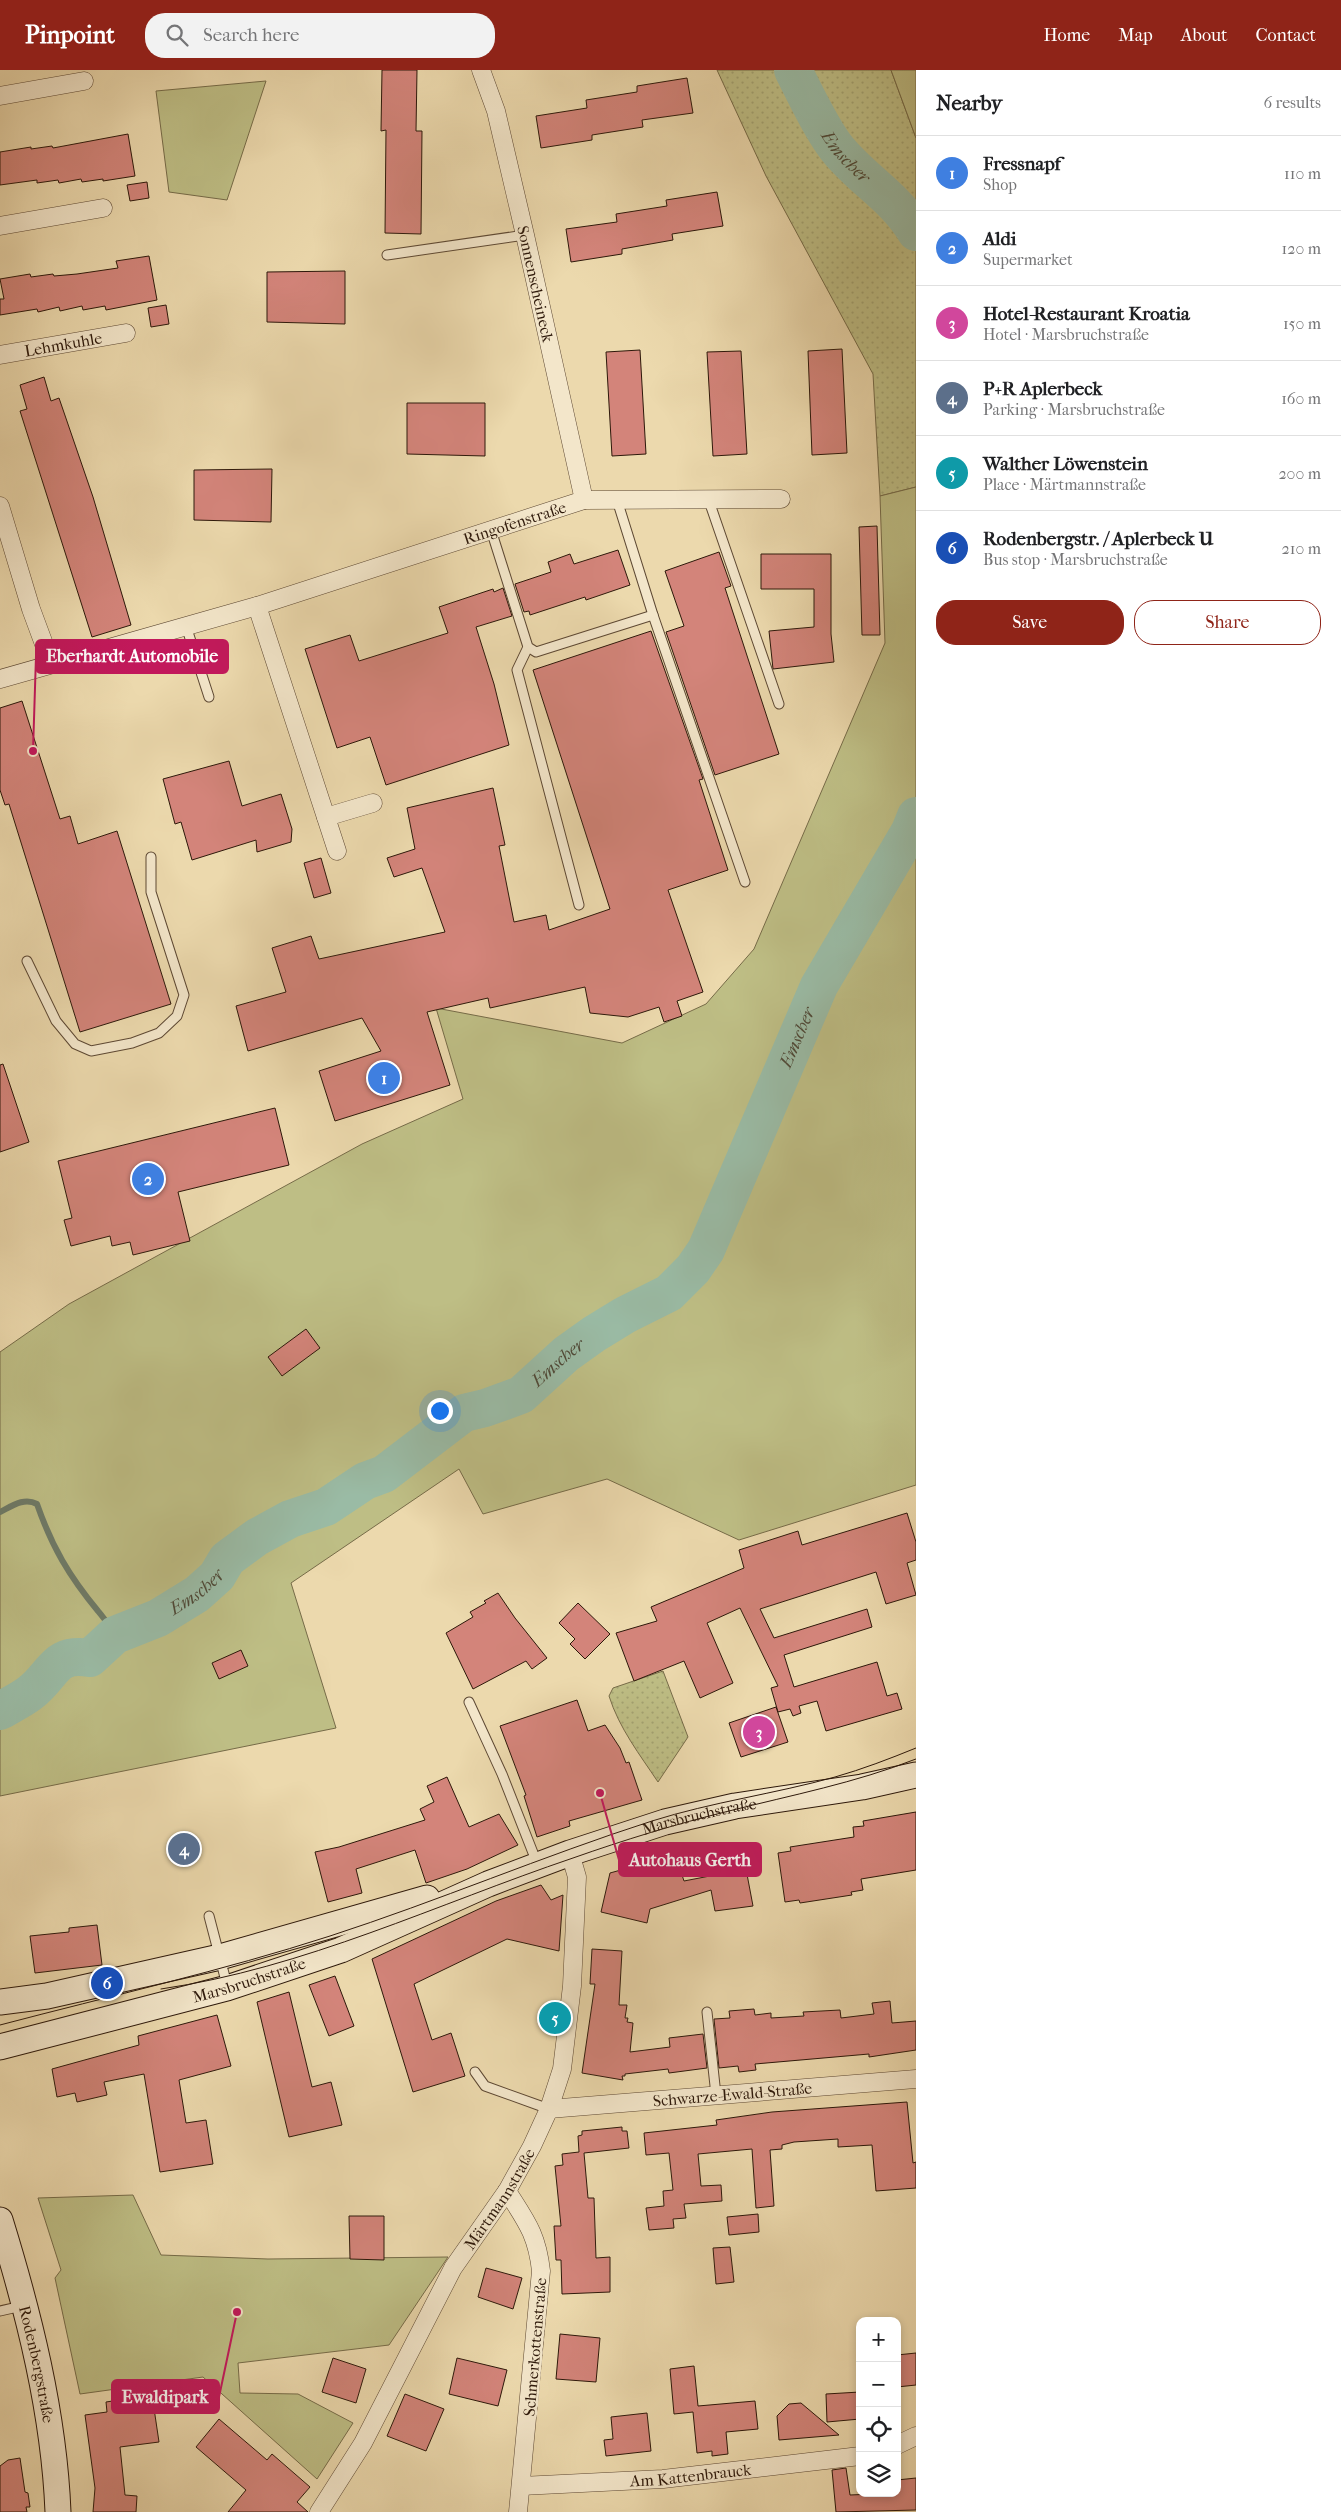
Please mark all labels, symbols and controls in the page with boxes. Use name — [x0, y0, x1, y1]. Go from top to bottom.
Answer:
search box — [145, 13, 495, 58]
text: Pinpoint — [25, 21, 115, 49]
icon: search — [163, 21, 191, 49]
text: Search here — [203, 24, 299, 46]
text: Home — [1043, 25, 1090, 46]
text: Map — [1118, 25, 1153, 46]
text: About — [1181, 25, 1227, 46]
text: Contact — [1255, 25, 1316, 46]
text: Nearby — [936, 91, 1002, 115]
text: 6 results — [1263, 93, 1321, 112]
water label: Emscher — [816, 126, 876, 189]
text: Fressnapf — [983, 153, 1061, 175]
text: 1 — [949, 164, 955, 183]
text: 110 m — [1284, 164, 1321, 183]
text: Shop — [983, 175, 1017, 194]
street label: Sonnenscheineck — [514, 224, 558, 345]
text: Aldi — [983, 228, 1016, 250]
text: 2 — [948, 239, 956, 258]
text: 120 m — [1282, 239, 1321, 258]
text: Supermarket — [983, 250, 1073, 269]
text: Hotel-Restaurant Kroatia — [983, 303, 1190, 325]
text: 3 — [949, 314, 955, 333]
text: 150 m — [1283, 314, 1321, 333]
text: Hotel · Marsbruchstraße — [983, 325, 1149, 344]
street label: Lehmkuhle — [23, 328, 103, 360]
text: P+R Aplerbeck — [983, 378, 1102, 400]
text: 4 — [947, 389, 957, 408]
text: 160 m — [1281, 389, 1321, 408]
text: Parking · Marsbruchstraße — [983, 400, 1165, 419]
text: Walther Löwenstein — [983, 453, 1148, 475]
text: 5 — [949, 464, 955, 483]
text: 200 m — [1278, 464, 1321, 483]
text: Place · Märtmannstraße — [983, 475, 1146, 494]
street label: Ringofenstraße — [461, 497, 569, 548]
text: Rodenbergstr. / Aplerbeck U — [983, 528, 1213, 550]
text: 6 — [948, 539, 956, 558]
text: 210 m — [1282, 539, 1321, 558]
text: Bus stop · Marsbruchstraße — [983, 550, 1168, 569]
button: Save — [936, 600, 1124, 645]
button: Share — [1134, 600, 1321, 645]
callout: Eberhardt Automobile — [36, 640, 228, 673]
text: Eberhardt Automobile — [46, 646, 218, 667]
water label: Emscher — [774, 1002, 820, 1072]
pin: 1 — [368, 1059, 400, 1097]
pin: 2 — [132, 1160, 164, 1198]
water label: Emscher — [526, 1333, 590, 1392]
your location — [427, 1398, 453, 1424]
water label: Emscher — [164, 1564, 230, 1620]
pin: 3 — [743, 1713, 775, 1751]
street label: Marsbruchstraße — [639, 1793, 758, 1839]
pin: 4 — [168, 1830, 200, 1868]
callout: Autohaus Gerth — [619, 1843, 761, 1876]
text: Autohaus Gerth — [628, 1850, 752, 1871]
street label: Marsbruchstraße — [190, 1953, 308, 2006]
pin: 6 — [91, 1964, 123, 2002]
pin: 5 — [539, 1999, 571, 2037]
street label: Schwarze-Ewald-Straße — [652, 2078, 813, 2110]
street label: Märtmannstraße — [460, 2145, 538, 2253]
street label: Schmerkottenstraße — [519, 2277, 551, 2417]
street label: Rodenbergstraße — [15, 2303, 59, 2424]
map controls — [856, 2317, 901, 2497]
button: + — [856, 2317, 901, 2362]
button: − — [856, 2362, 901, 2407]
callout: Ewaldipark — [112, 2380, 219, 2413]
text: Ewaldipark — [121, 2387, 209, 2408]
button: locate — [856, 2407, 901, 2452]
button: layers — [856, 2452, 901, 2497]
street label: Am Kattenbrauck — [629, 2459, 753, 2490]

